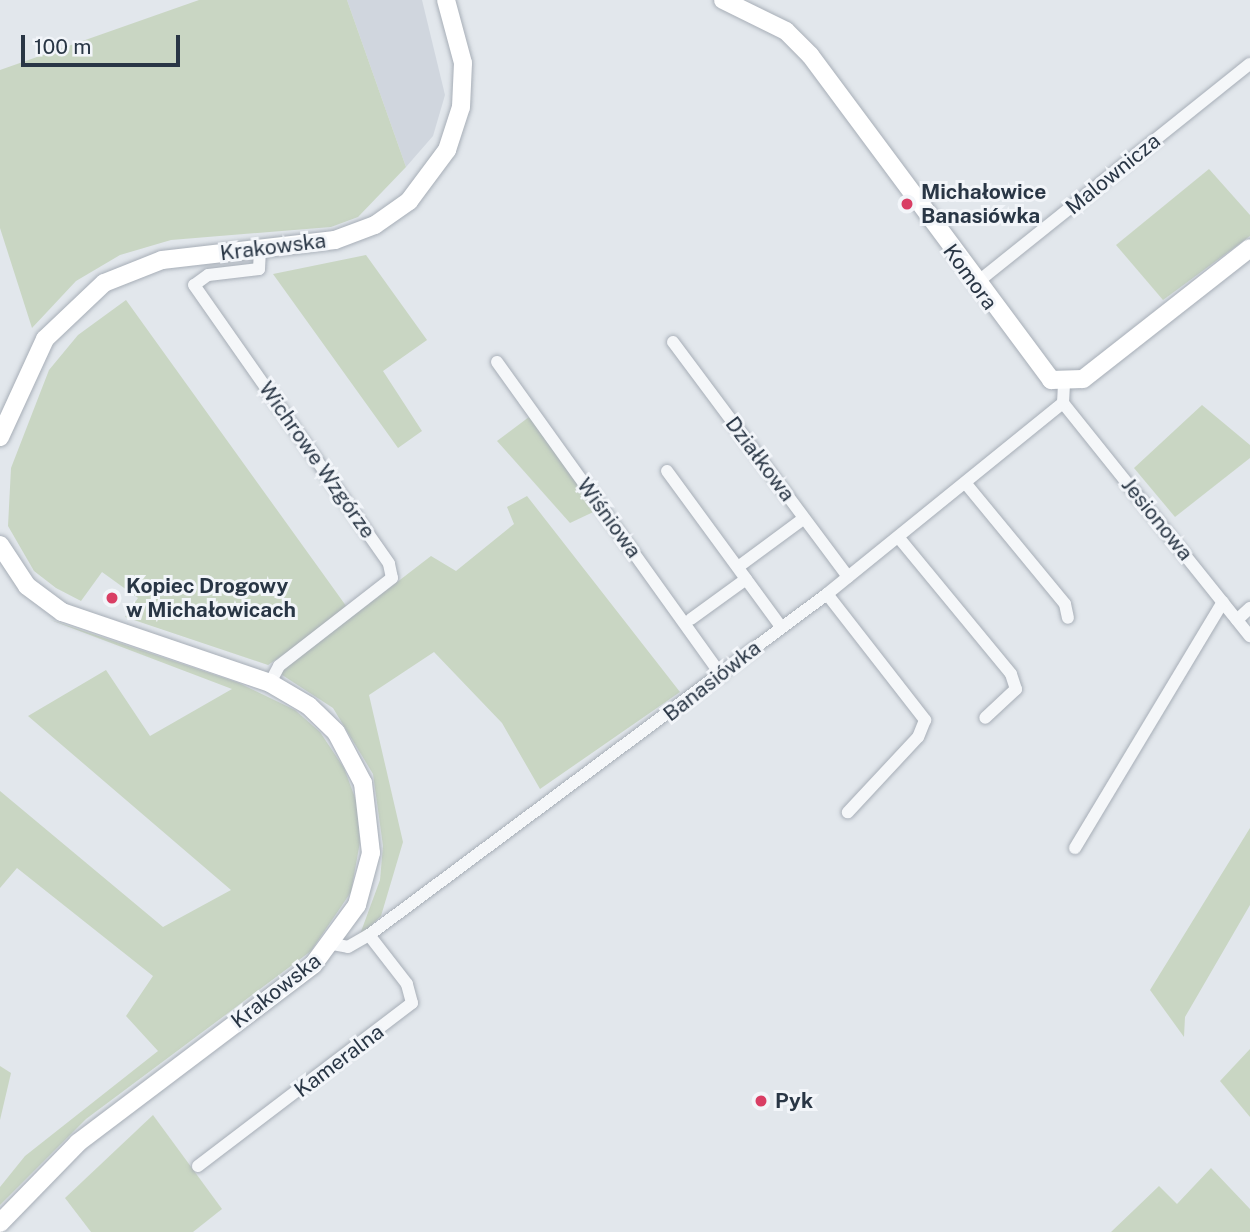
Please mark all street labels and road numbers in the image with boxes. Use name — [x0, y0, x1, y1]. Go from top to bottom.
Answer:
street label: Malownicza — [1061, 128, 1165, 220]
street label: Krakowska — [219, 228, 327, 266]
street label: Komora — [938, 239, 1002, 315]
street label: Wichrowe Wzgórze — [253, 376, 381, 544]
street label: Działkowa — [720, 412, 800, 506]
street label: Jesionowa — [1116, 472, 1198, 566]
street label: Wiśniowa — [572, 473, 646, 563]
street label: Banasiówka — [658, 635, 766, 727]
street label: Krakowska — [226, 948, 326, 1034]
street label: Kameralna — [289, 1019, 389, 1103]

